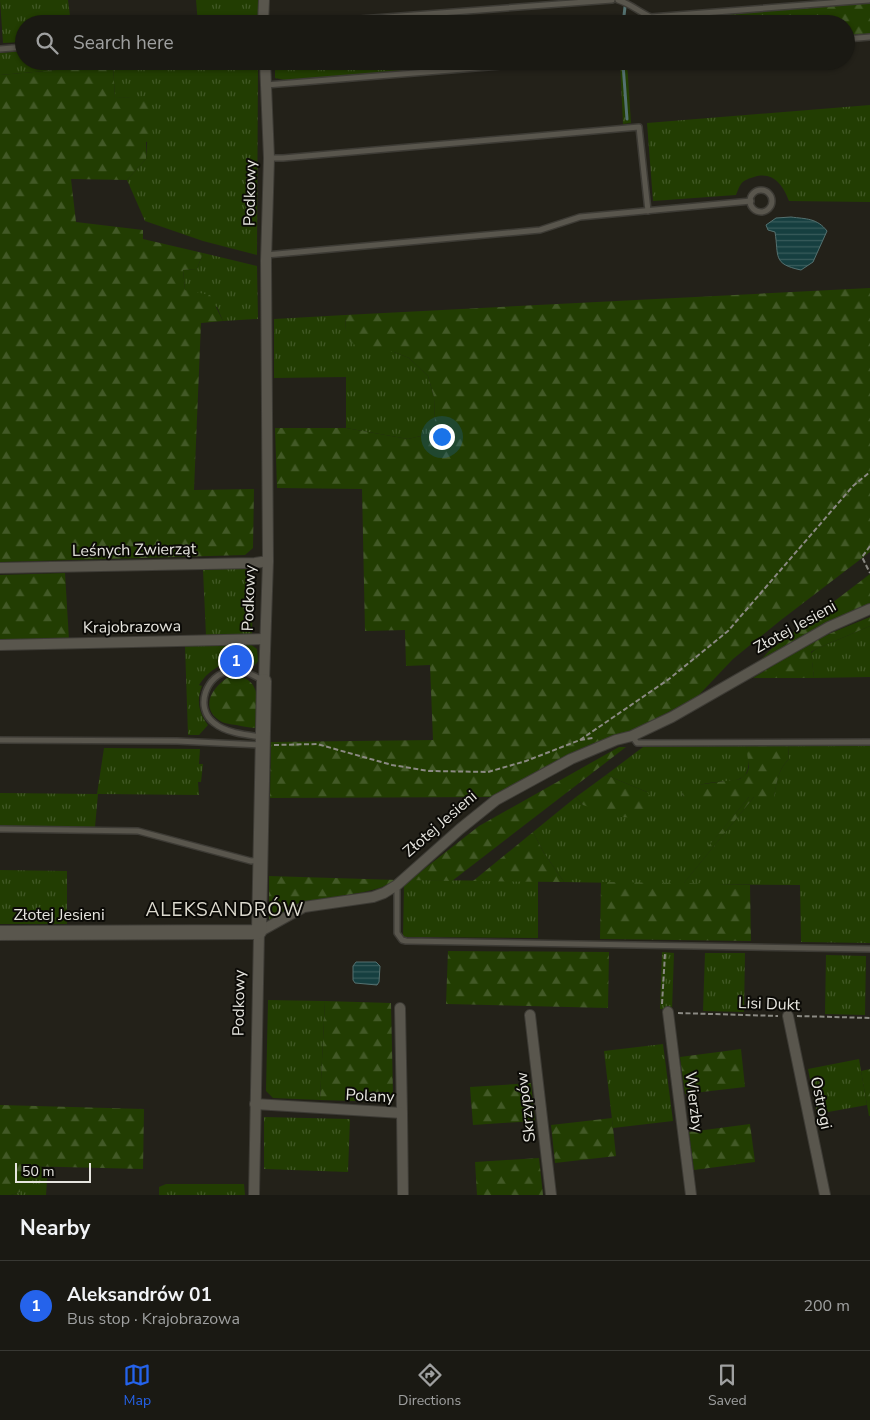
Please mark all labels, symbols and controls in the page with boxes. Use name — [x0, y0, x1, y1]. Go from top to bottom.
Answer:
search box — [15, 15, 855, 70]
icon: search — [33, 29, 61, 57]
text: Search here — [73, 30, 174, 56]
street label: Podkowy — [238, 159, 262, 226]
your location — [429, 424, 455, 450]
street label: Leśnych Zwierząt — [72, 538, 197, 562]
street label: Podkowy — [237, 564, 261, 632]
street label: Złotej Jesieni — [750, 595, 840, 659]
street label: Krajobrazowa — [83, 615, 181, 639]
pin: 1 — [220, 642, 252, 680]
street label: Złotej Jesieni — [398, 786, 482, 862]
district label: ALEKSANDRÓW — [145, 897, 305, 923]
street label: Złotej Jesieni — [13, 904, 105, 926]
street label: Podkowy — [227, 969, 251, 1036]
street label: Lisi Dukt — [738, 992, 801, 1016]
street label: Skrzypów — [511, 1070, 541, 1143]
street label: Wierzby — [679, 1071, 709, 1134]
street label: Ostrogi — [805, 1075, 837, 1131]
street label: Polany — [345, 1084, 396, 1108]
scale bar — [15, 1160, 91, 1183]
text: 50 m — [22, 1162, 54, 1181]
text: Nearby — [20, 1214, 90, 1242]
text: Aleksandrów 01 — [67, 1282, 212, 1308]
text: 1 — [31, 1295, 41, 1317]
text: 200 m — [803, 1295, 850, 1317]
text: Bus stop · Krajobrazowa — [67, 1308, 240, 1330]
tab: Map — [123, 1361, 151, 1410]
tab: Directions — [398, 1361, 461, 1410]
tab: Saved — [708, 1361, 747, 1410]

